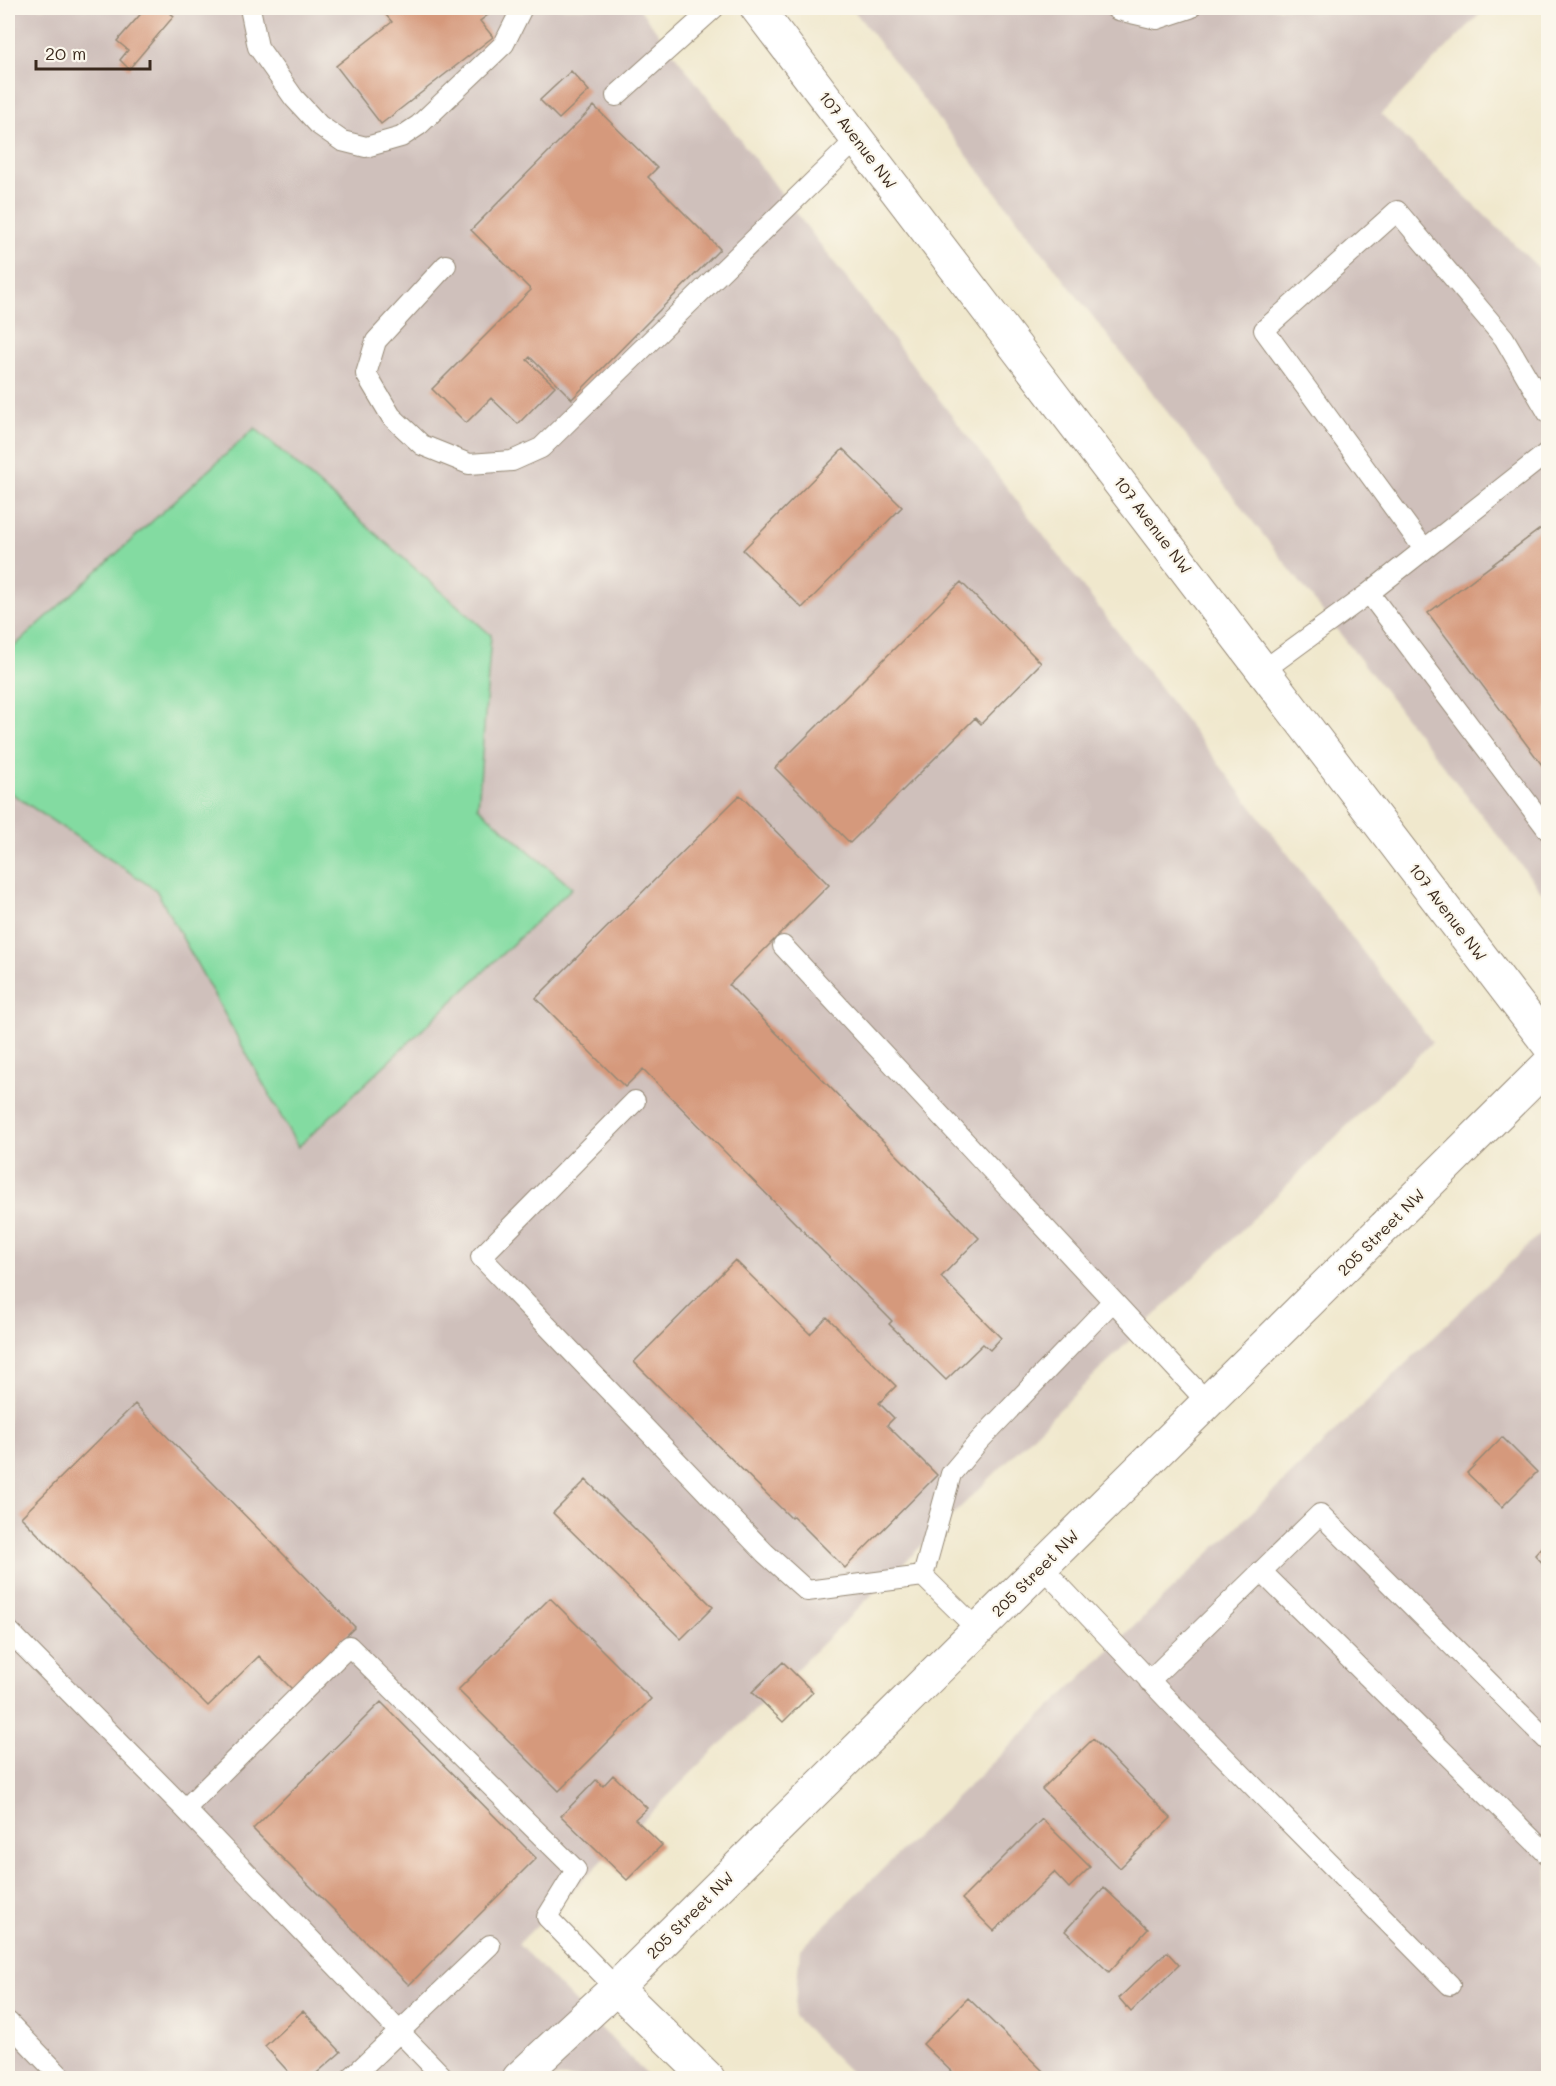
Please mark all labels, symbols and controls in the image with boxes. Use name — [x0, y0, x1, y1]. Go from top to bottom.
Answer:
scale bar — [36, 33, 150, 71]
text: 20 m — [45, 41, 86, 65]
street label: 107 Avenue NW — [815, 87, 902, 193]
street label: 107 Avenue NW — [1110, 472, 1197, 578]
street label: 107 Avenue NW — [1405, 859, 1492, 965]
street label: 205 Street NW — [1333, 1184, 1429, 1280]
street label: 205 Street NW — [987, 1525, 1083, 1621]
street label: 205 Street NW — [642, 1867, 738, 1963]

